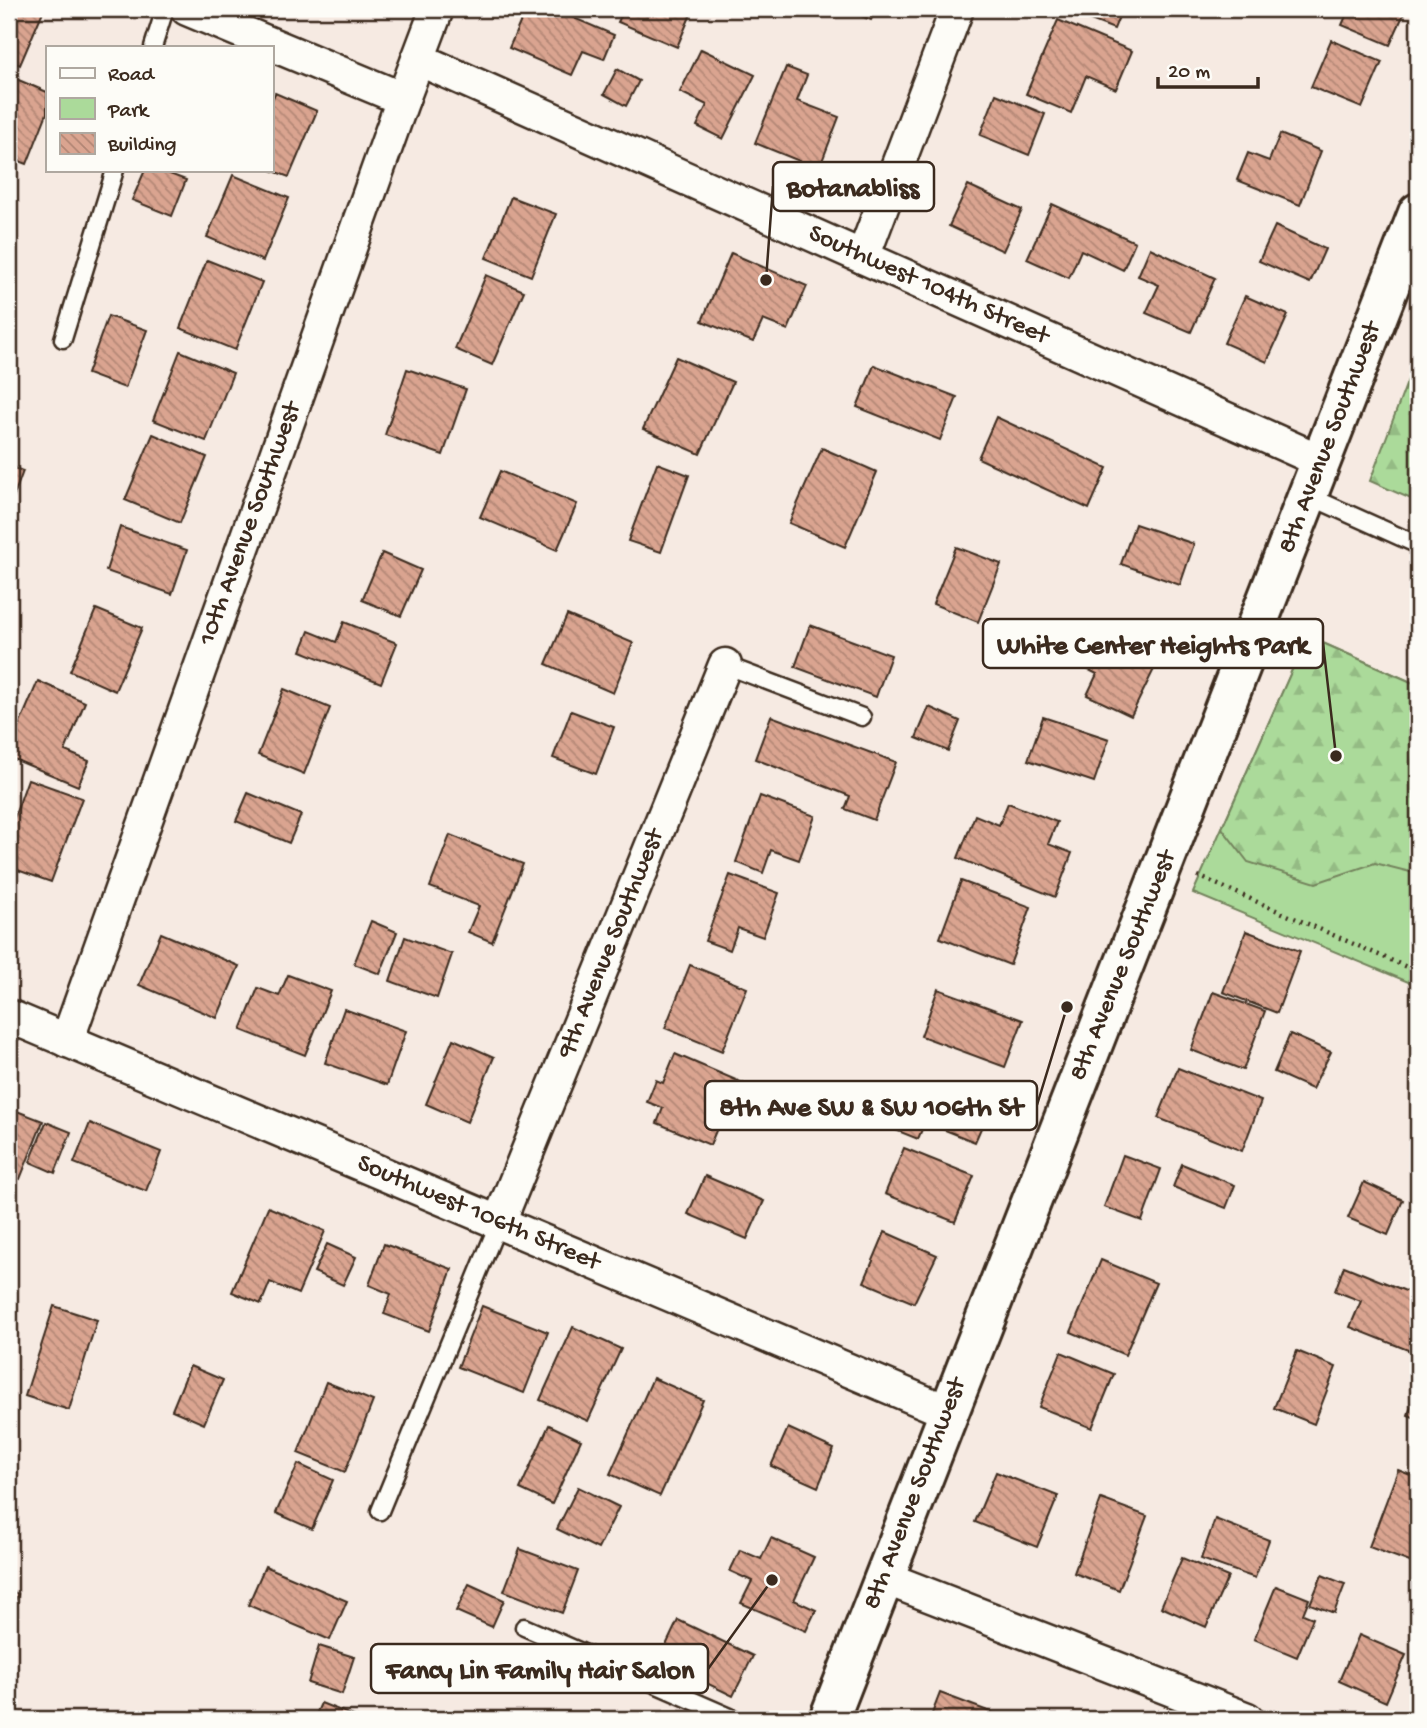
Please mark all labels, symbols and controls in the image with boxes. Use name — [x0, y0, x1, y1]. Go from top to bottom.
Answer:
legend — [46, 46, 273, 172]
scale bar — [1158, 46, 1257, 90]
text: 20 m — [1168, 61, 1210, 86]
text: Road — [108, 64, 156, 89]
text: Park — [107, 100, 151, 125]
text: Building — [107, 134, 177, 159]
callout: Botanabliss — [773, 162, 934, 211]
text: Botanabliss — [786, 174, 921, 207]
street label: Southwest 104th Street — [803, 219, 1055, 354]
street label: 8th Avenue Southwest — [1273, 316, 1390, 558]
street label: 10th Avenue Southwest — [192, 396, 310, 651]
callout: White Center Heights Park — [983, 619, 1323, 668]
text: White Center Heights Park — [996, 631, 1313, 664]
street label: 9th Avenue Southwest — [552, 823, 673, 1064]
street label: 8th Avenue Southwest — [1064, 844, 1185, 1086]
callout: 8th Ave SW & SW 106th St — [705, 1081, 1037, 1130]
text: 8th Ave SW & SW 106th St — [719, 1093, 1025, 1126]
street label: Southwest 106th Street — [352, 1149, 606, 1280]
street label: 8th Avenue Southwest — [858, 1372, 975, 1614]
callout: Fancy Lin Family Hair Salon — [371, 1644, 708, 1693]
text: Fancy Lin Family Hair Salon — [385, 1656, 695, 1689]

